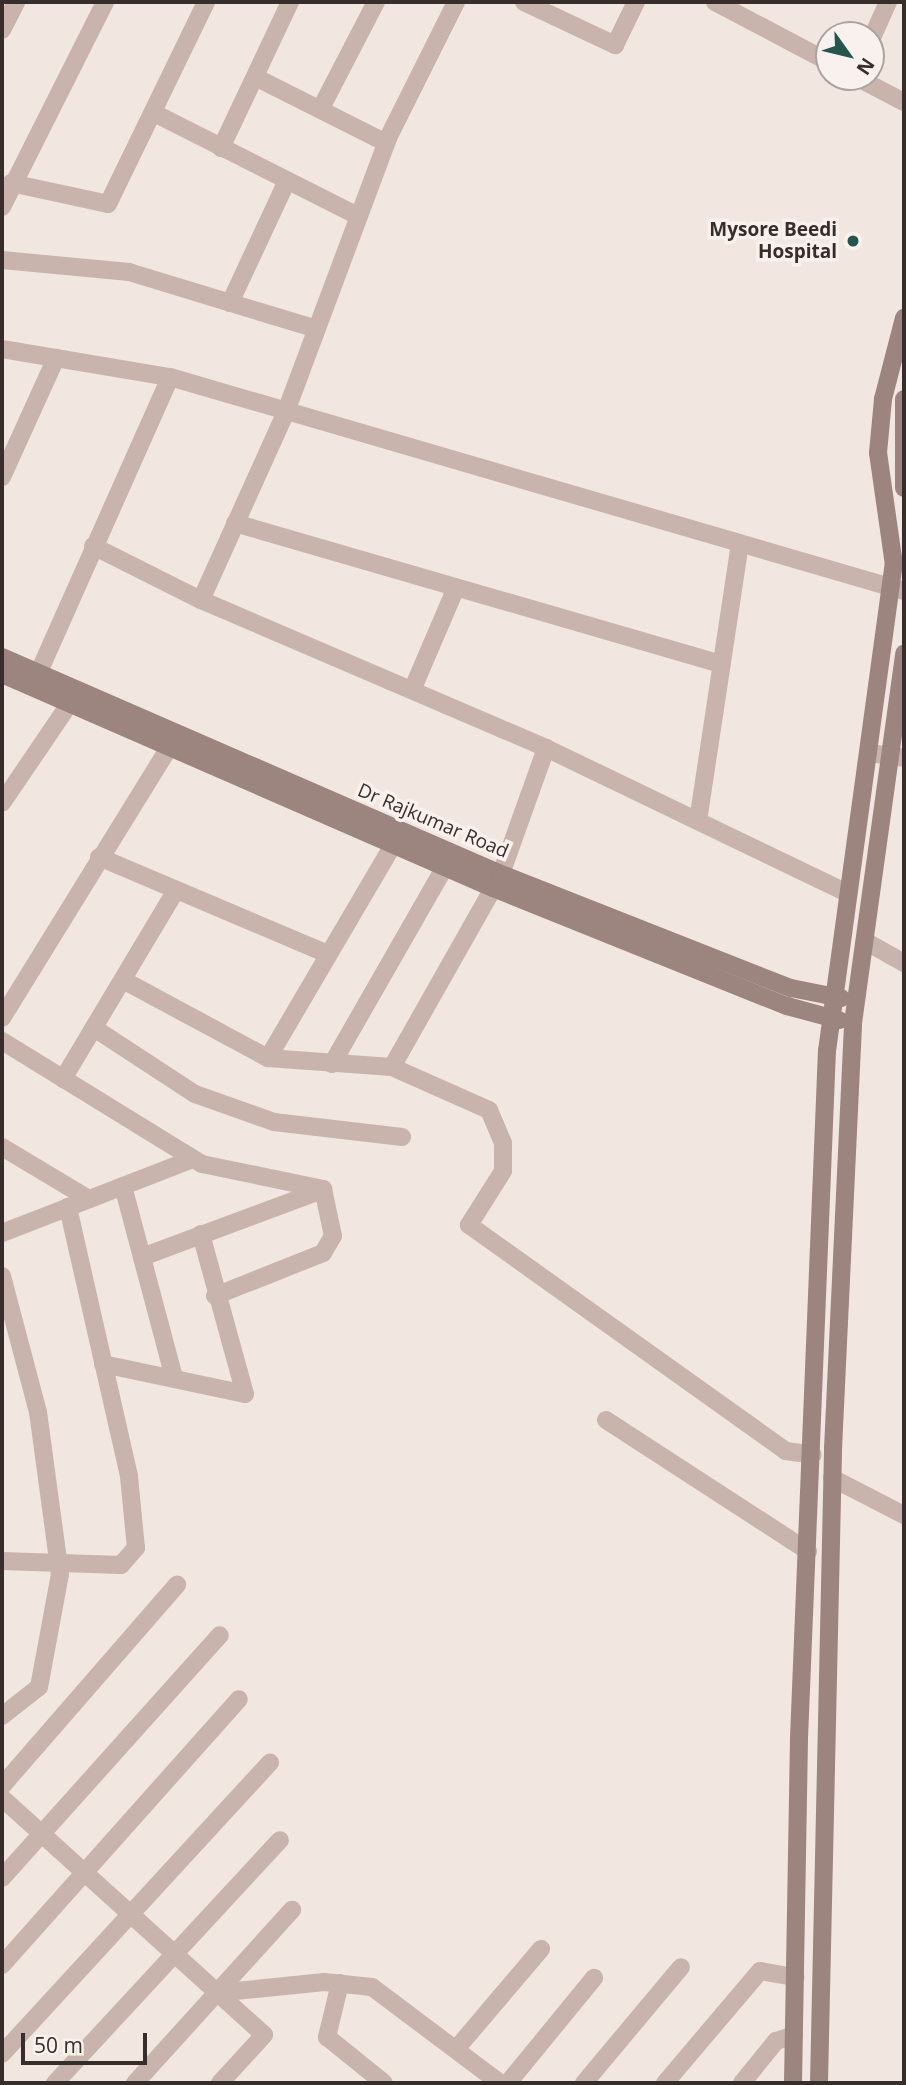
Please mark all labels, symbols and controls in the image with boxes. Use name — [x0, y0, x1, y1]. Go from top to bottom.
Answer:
north arrow — [815, 21, 885, 91]
text: N — [851, 53, 881, 80]
place label: Mysore Beedi Hospital — [709, 219, 837, 263]
marker: Mysore Beedi Hospital — [843, 231, 863, 251]
street label: Dr Rajkumar Road — [354, 779, 512, 863]
scale bar — [24, 2018, 150, 2062]
text: 50 m — [34, 2031, 83, 2059]

